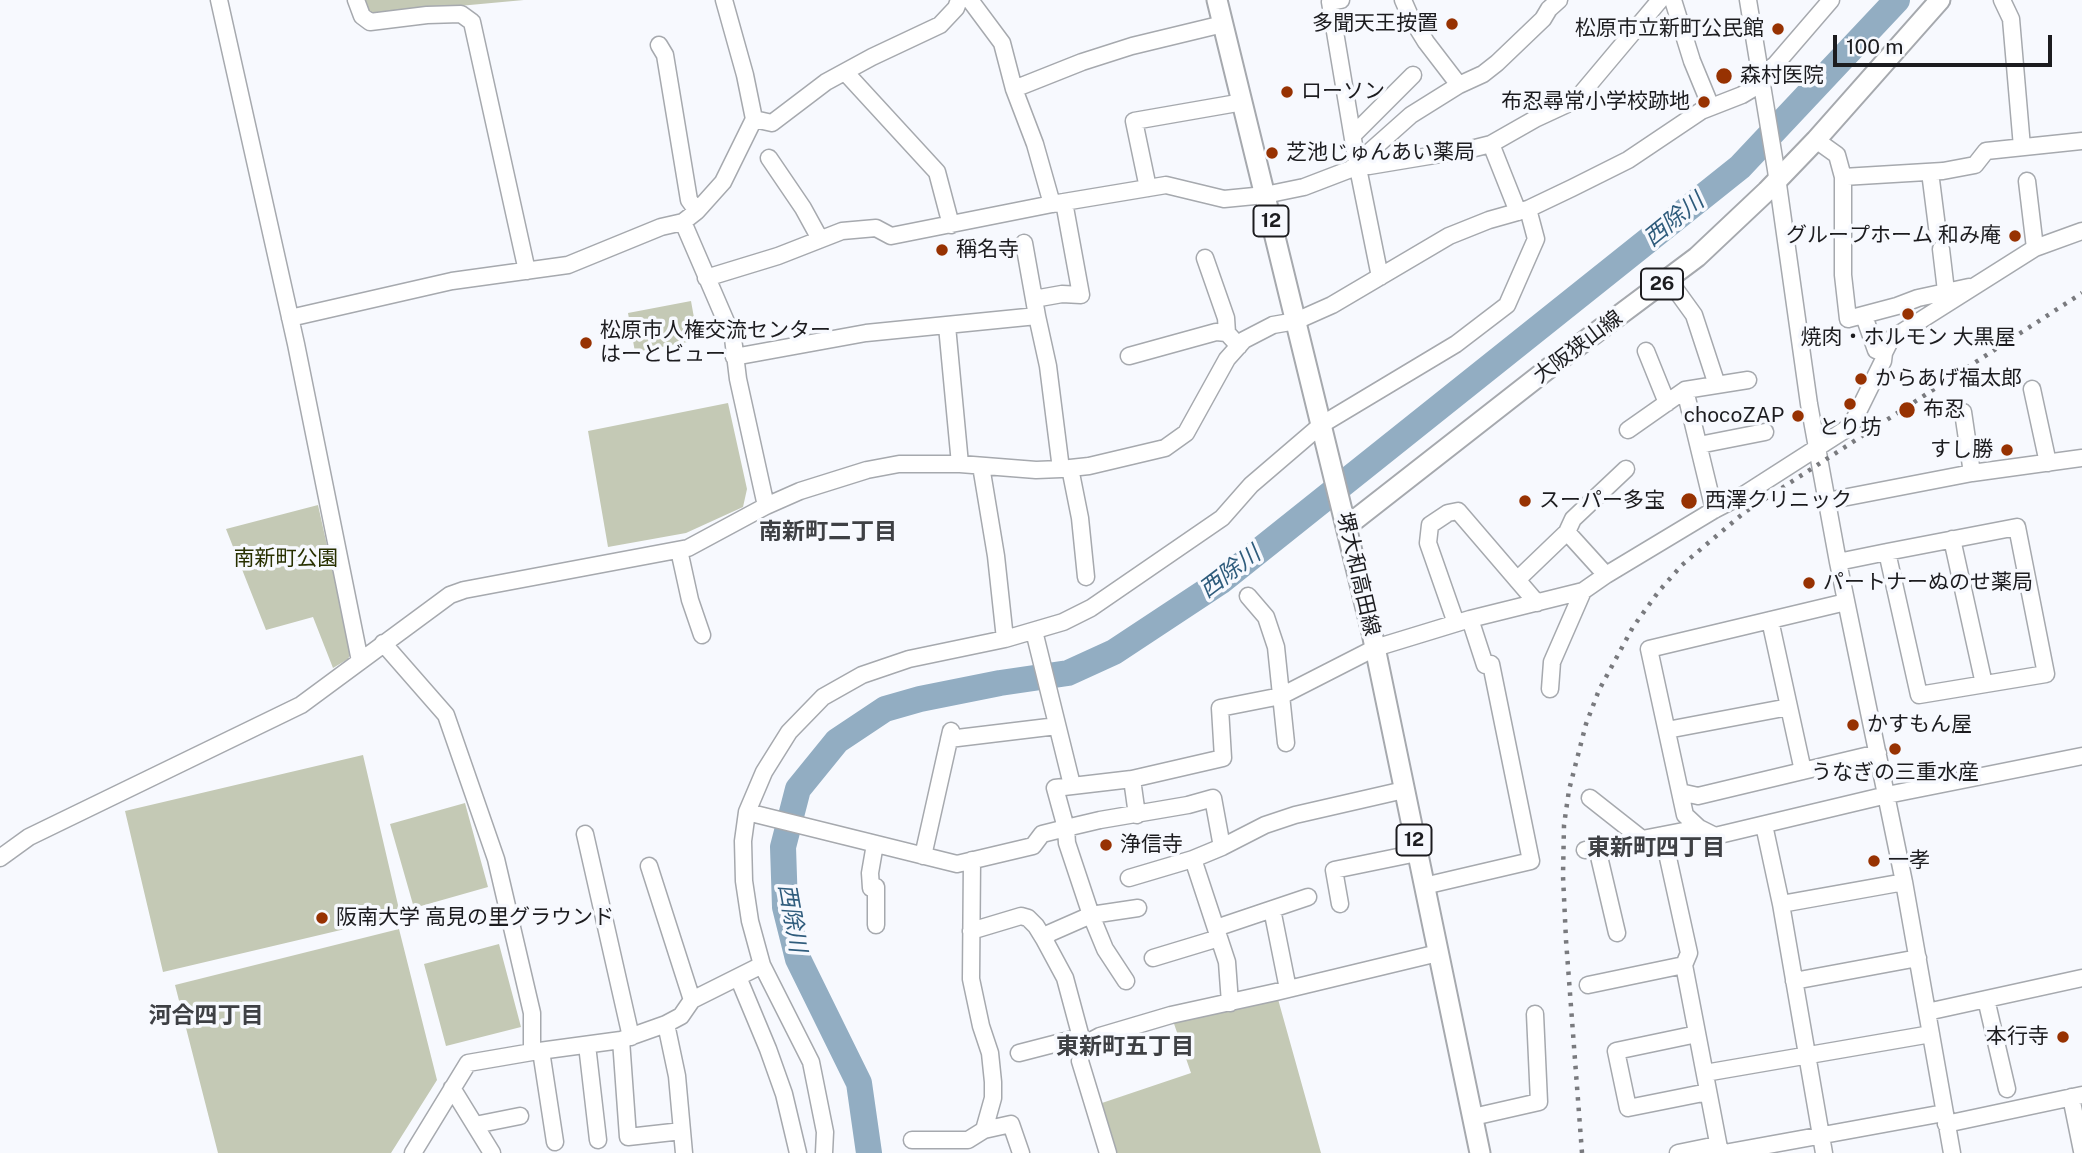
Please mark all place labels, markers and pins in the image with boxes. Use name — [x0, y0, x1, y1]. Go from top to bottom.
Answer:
place label: 多聞天王按置 — [1312, 11, 1438, 37]
marker: 多聞天王按置 — [1444, 16, 1460, 32]
place label: 松原市立新町公民館 — [1575, 16, 1764, 42]
marker: 松原市立新町公民館 — [1770, 21, 1786, 37]
place label: 森村医院 — [1740, 63, 1824, 89]
marker: 森村医院 — [1714, 66, 1734, 86]
place label: ローソン — [1301, 79, 1385, 105]
marker: ローソン — [1279, 84, 1295, 100]
place label: 布忍尋常小学校跡地 — [1501, 89, 1690, 115]
marker: 布忍尋常小学校跡地 — [1696, 94, 1712, 110]
place label: 芝池じゅんあい薬局 — [1286, 140, 1475, 166]
marker: 芝池じゅんあい薬局 — [1264, 145, 1280, 161]
place label: グループホーム 和み庵 — [1786, 223, 2001, 249]
marker: グループホーム 和み庵 — [2007, 228, 2023, 244]
place label: 稱名寺 — [956, 237, 1019, 263]
marker: 稱名寺 — [934, 242, 950, 258]
marker: 焼肉・ホルモン 大黒屋 — [1900, 306, 1916, 322]
place label: 松原市人権交流センター はーとビュー — [600, 318, 831, 368]
place label: 焼肉・ホルモン 大黒屋 — [1800, 325, 2016, 351]
marker: 松原市人権交流センター はーとビュー — [578, 335, 594, 351]
place label: からあげ福太郎 — [1875, 366, 2022, 392]
marker: からあげ福太郎 — [1853, 371, 1869, 387]
marker: とり坊 — [1842, 396, 1858, 412]
place label: 布忍 — [1923, 397, 1965, 423]
marker: 布忍 — [1897, 400, 1917, 420]
place label: chocoZAP — [1684, 403, 1784, 429]
marker: chocoZAP — [1790, 408, 1806, 424]
place label: とり坊 — [1819, 415, 1881, 441]
place label: すし勝 — [1930, 437, 1993, 463]
marker: すし勝 — [1999, 442, 2015, 458]
place label: スーパー多宝 — [1539, 488, 1665, 514]
place label: 西澤クリニック — [1705, 488, 1852, 514]
marker: 西澤クリニック — [1679, 491, 1699, 511]
marker: スーパー多宝 — [1517, 493, 1533, 509]
place label: パートナーぬのせ薬局 — [1823, 570, 2033, 596]
marker: パートナーぬのせ薬局 — [1801, 575, 1817, 591]
place label: かすもん屋 — [1867, 712, 1972, 738]
marker: かすもん屋 — [1845, 717, 1861, 733]
marker: うなぎの三重水産 — [1887, 741, 1903, 757]
place label: うなぎの三重水産 — [1811, 760, 1979, 786]
place label: 浄信寺 — [1120, 832, 1183, 858]
marker: 浄信寺 — [1098, 837, 1114, 853]
place label: 一孝 — [1888, 848, 1930, 874]
marker: 一孝 — [1866, 853, 1882, 869]
place label: 阪南大学 高見の里グラウンド — [336, 905, 614, 931]
marker: 阪南大学 高見の里グラウンド — [314, 910, 330, 926]
place label: 本行寺 — [1986, 1024, 2049, 1050]
marker: 本行寺 — [2055, 1029, 2071, 1045]

